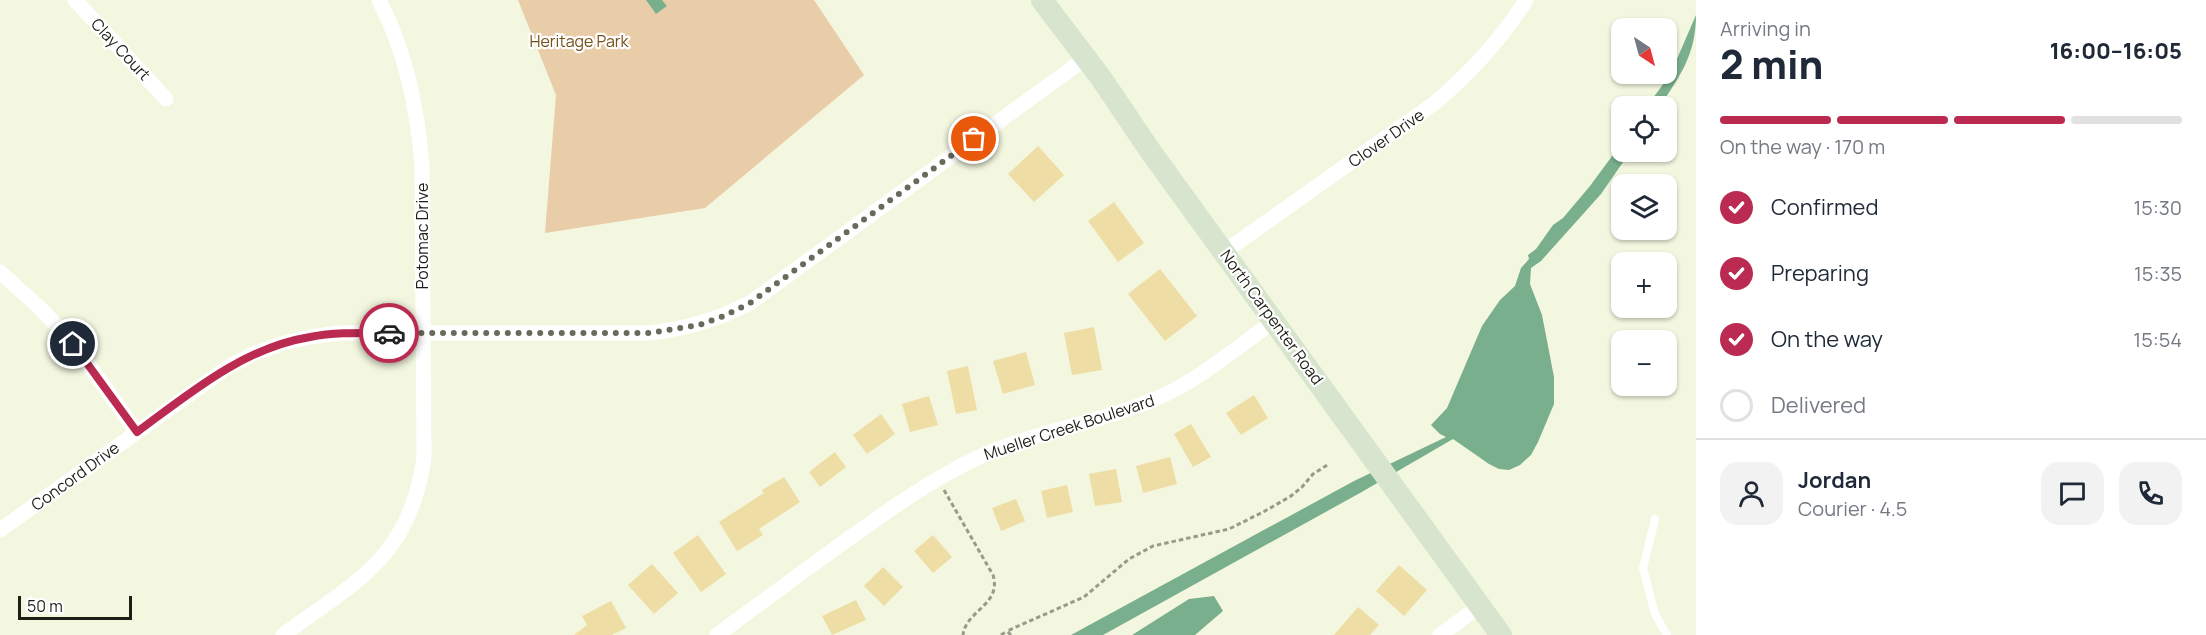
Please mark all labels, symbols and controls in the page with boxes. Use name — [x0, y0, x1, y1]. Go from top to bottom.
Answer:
street label: Clay Court — [86, 13, 156, 85]
text: Arriving in — [1720, 15, 1811, 42]
north arrow — [1611, 18, 1677, 84]
map controls — [1611, 18, 1677, 396]
park label: Heritage Park — [529, 30, 630, 52]
text: 16:00–16:05 — [2050, 36, 2182, 66]
text: 2 min — [1720, 37, 1823, 91]
button: locate — [1611, 96, 1677, 162]
street label: Clover Drive — [1344, 104, 1428, 172]
pin — [948, 113, 999, 164]
icon: bag — [957, 122, 990, 155]
text: On the way · 170 m — [1720, 133, 1885, 160]
button: layers — [1611, 174, 1677, 240]
street label: Potomac Drive — [411, 183, 433, 289]
icon: check — [1720, 191, 1753, 224]
text: Confirmed — [1771, 192, 1879, 222]
text: 15:30 — [2133, 194, 2182, 221]
street label: North Carpenter Road — [1216, 245, 1328, 389]
button: + — [1611, 252, 1677, 318]
icon: check — [1720, 257, 1753, 290]
text: Preparing — [1771, 258, 1869, 288]
text: 15:35 — [2134, 260, 2182, 287]
courier — [359, 303, 419, 363]
icon: car — [373, 317, 406, 350]
pin — [47, 318, 98, 369]
icon: check — [1720, 323, 1753, 356]
text: On the way — [1771, 324, 1883, 354]
text: 15:54 — [2133, 326, 2182, 353]
icon: home — [56, 327, 89, 360]
button: − — [1611, 330, 1677, 396]
street label: Mueller Creek Boulevard — [981, 389, 1157, 465]
text: Delivered — [1771, 390, 1866, 420]
street label: Concord Drive — [26, 436, 124, 516]
button: person — [1720, 462, 1783, 525]
button: chat — [2041, 462, 2104, 525]
button: phone — [2119, 462, 2182, 525]
text: Jordan — [1798, 465, 1871, 495]
text: Courier · 4.5 — [1798, 495, 1907, 522]
scale bar — [18, 593, 132, 620]
text: 50 m — [27, 595, 63, 617]

